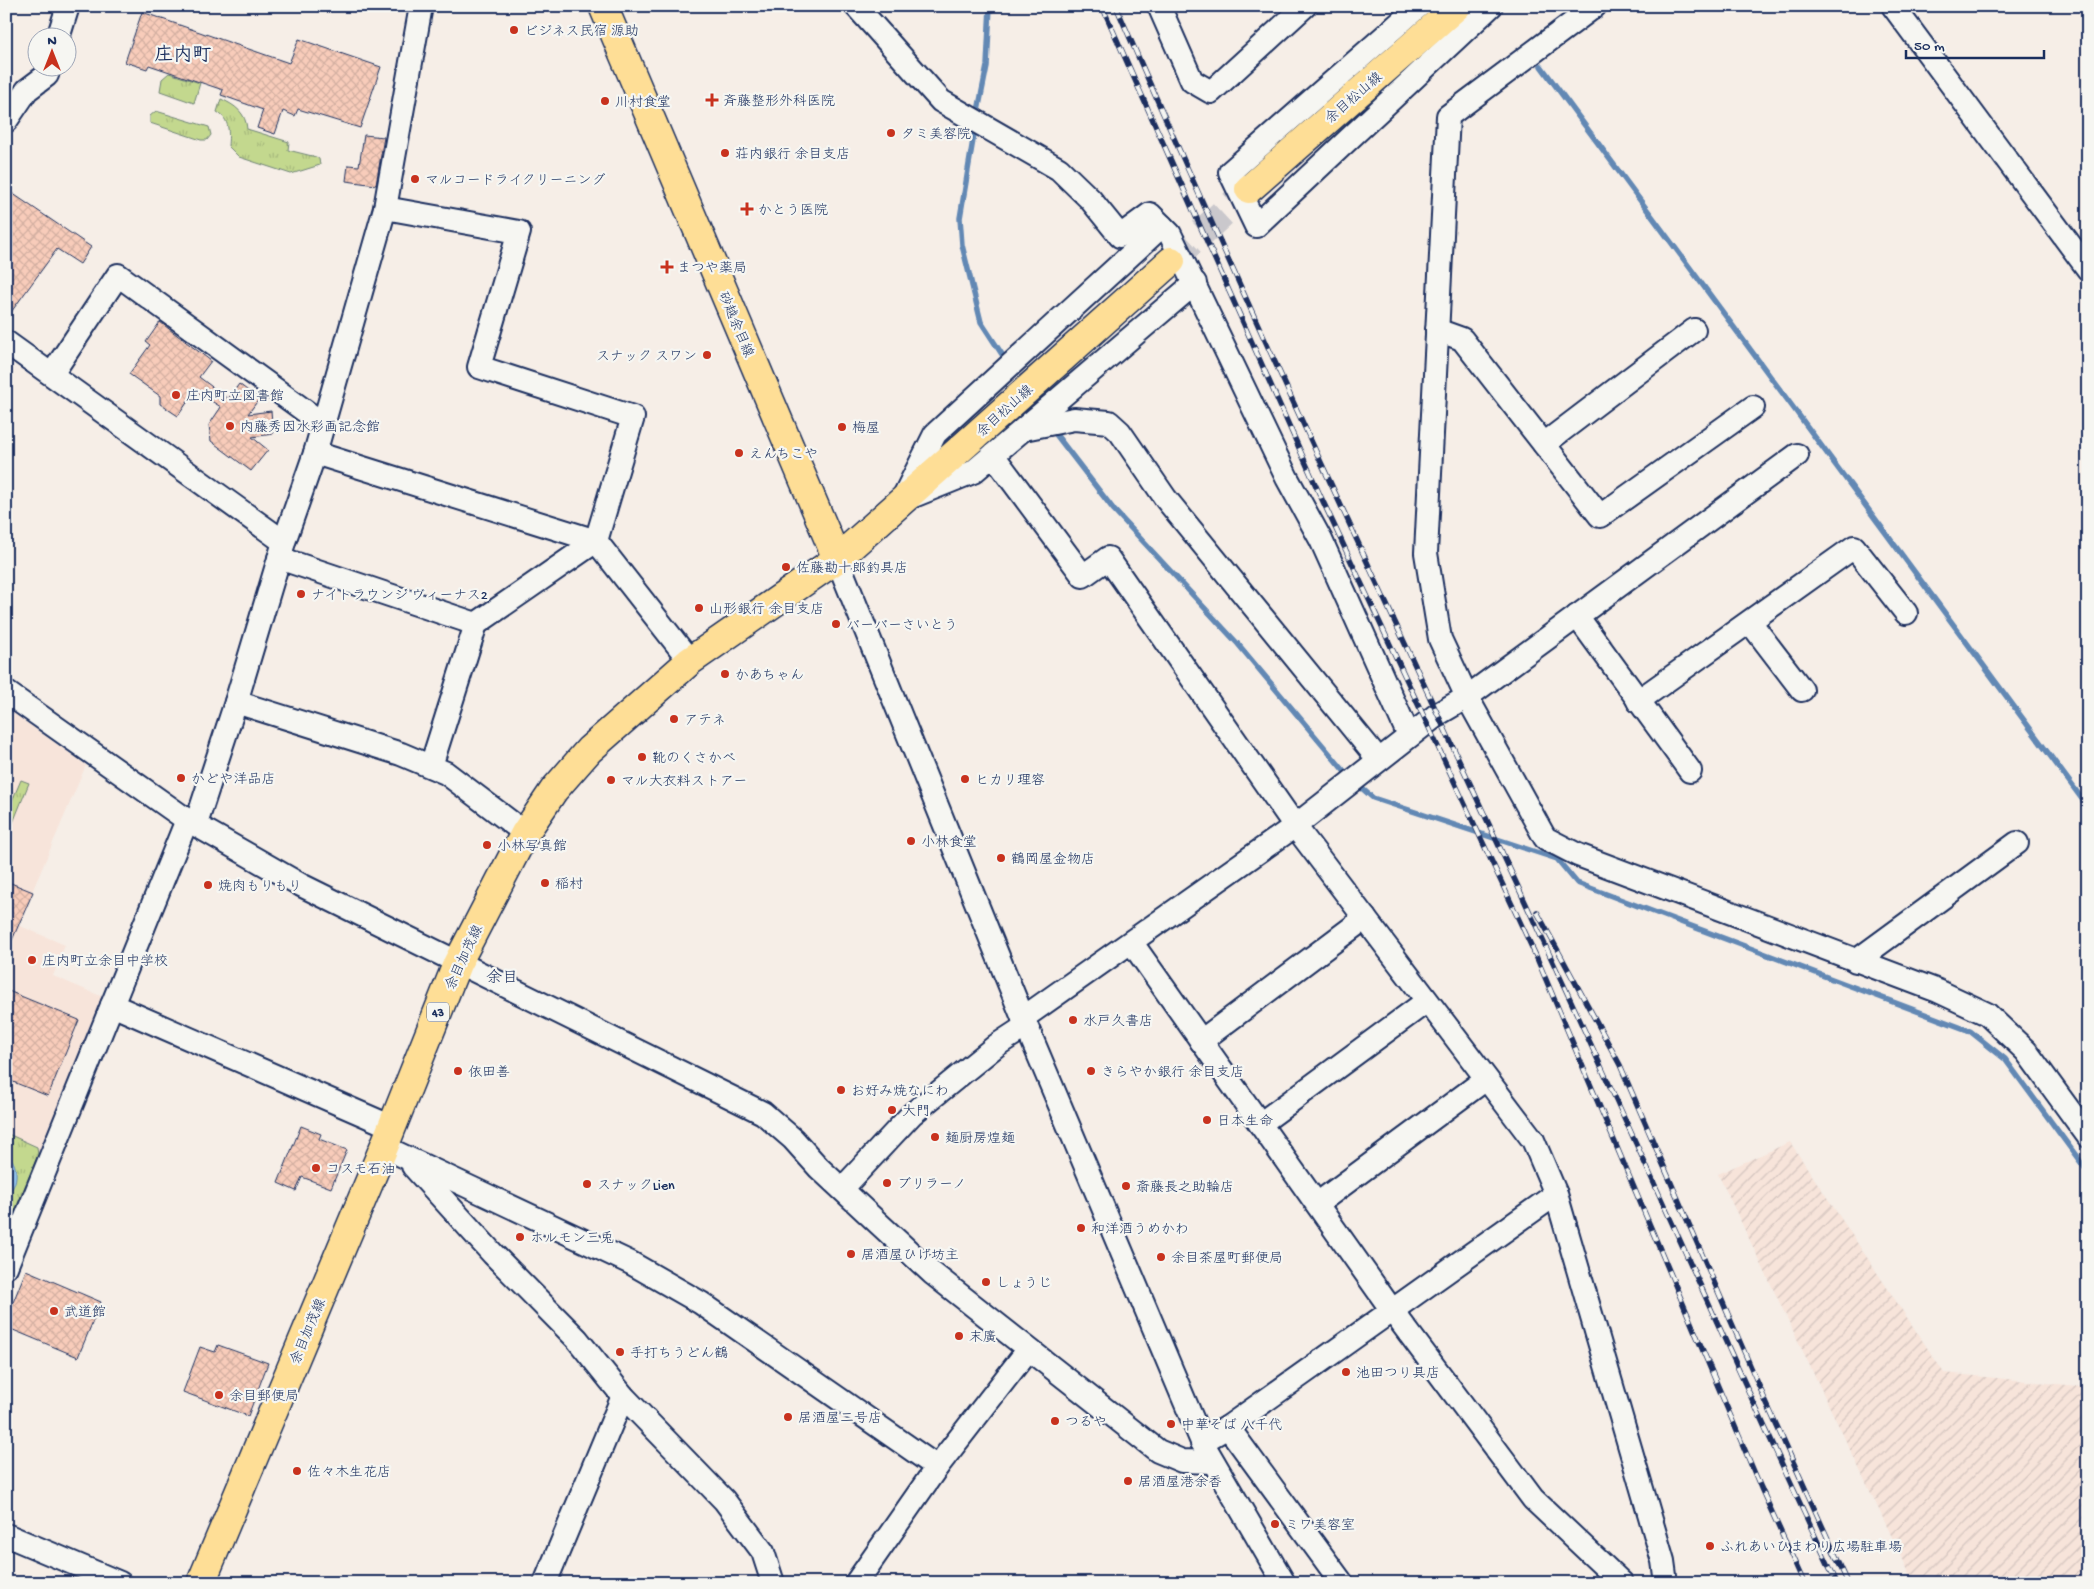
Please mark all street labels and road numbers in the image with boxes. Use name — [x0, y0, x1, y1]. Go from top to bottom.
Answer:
street label: 余目松山線 — [1323, 70, 1387, 128]
street label: 砂越余目線 — [713, 289, 756, 361]
street label: 余目松山線 — [974, 382, 1037, 442]
street label: 余目加茂線 — [443, 923, 488, 993]
road number: 43 — [427, 1002, 449, 1022]
street label: 余目加茂線 — [288, 1296, 331, 1368]

